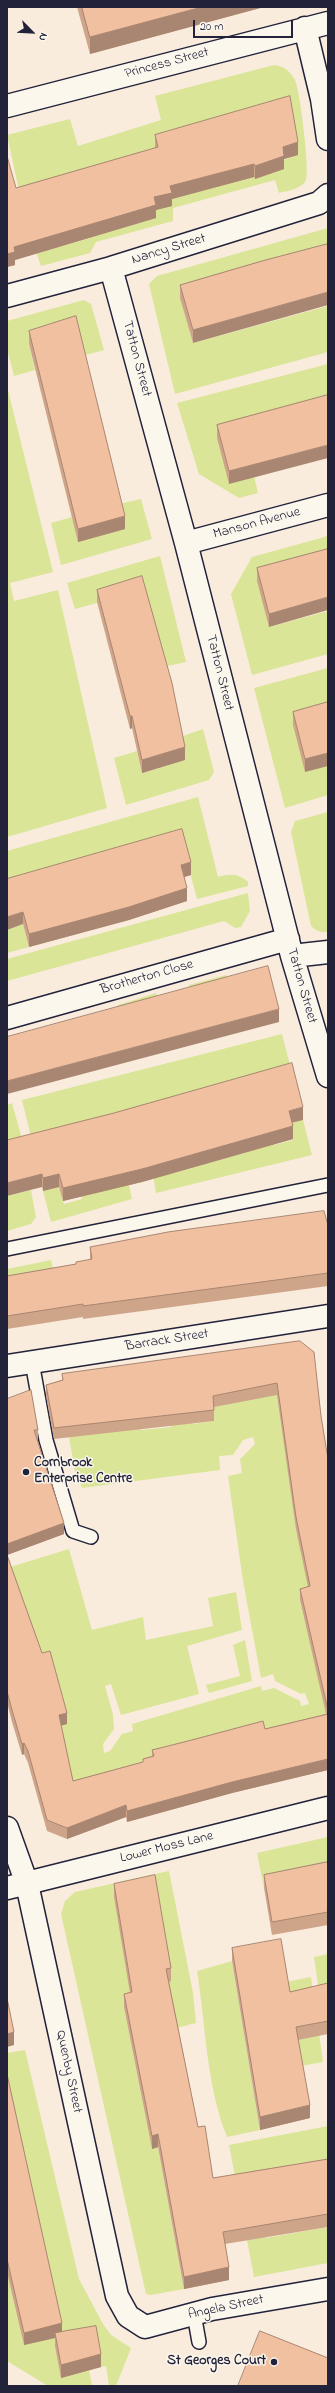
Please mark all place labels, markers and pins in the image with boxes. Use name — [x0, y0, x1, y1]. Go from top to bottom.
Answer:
place label: Cornbrook Enterprise Centre — [34, 1456, 132, 1488]
marker: Cornbrook Enterprise Centre — [21, 1467, 31, 1477]
place label: St Georges Court — [167, 2354, 266, 2370]
marker: St Georges Court — [269, 2357, 279, 2367]

